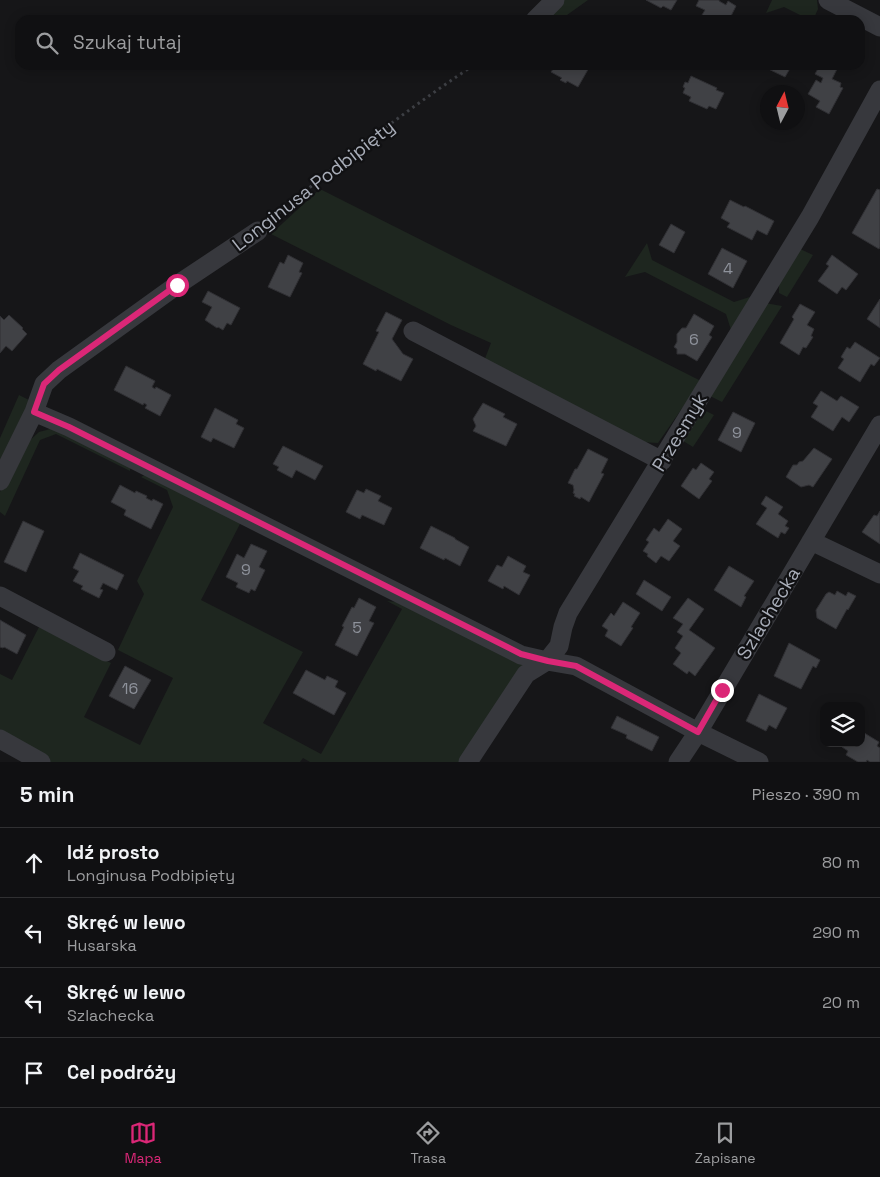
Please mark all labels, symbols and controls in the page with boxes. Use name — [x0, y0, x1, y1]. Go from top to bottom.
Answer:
search box — [15, 15, 865, 70]
icon: search — [33, 29, 61, 57]
text: Szukaj tutaj — [73, 30, 181, 55]
north arrow — [760, 85, 805, 130]
street label: Longinusa Podbipięty — [227, 114, 400, 257]
house number: 4 — [723, 258, 733, 279]
route start — [166, 274, 189, 297]
house number: 6 — [689, 329, 699, 350]
street label: Przesmyk — [646, 388, 713, 476]
house number: 9 — [732, 422, 742, 443]
house number: 9 — [241, 559, 251, 580]
street label: Szlachecka — [731, 562, 806, 664]
house number: 5 — [352, 617, 362, 638]
house number: 16 — [122, 678, 138, 699]
route end — [711, 679, 734, 702]
map controls — [820, 702, 865, 747]
button: layers — [820, 702, 865, 747]
text: 5 min — [20, 781, 74, 808]
text: Pieszo · 390 m — [752, 784, 860, 805]
text: Idź prosto — [67, 840, 159, 865]
icon: ahead — [20, 849, 48, 877]
text: 80 m — [822, 852, 860, 873]
text: Longinusa Podbipięty — [67, 865, 235, 886]
text: Skręć w lewo — [67, 910, 186, 935]
icon: left — [20, 919, 48, 947]
text: 290 m — [812, 922, 860, 943]
text: Husarska — [67, 935, 137, 956]
text: Skręć w lewo — [67, 980, 186, 1005]
icon: left — [20, 989, 48, 1017]
text: 20 m — [822, 992, 860, 1013]
text: Szlachecka — [67, 1005, 154, 1026]
icon: arrive — [20, 1059, 48, 1087]
text: Cel podróży — [67, 1060, 176, 1085]
tab: Mapa — [124, 1119, 162, 1167]
tab: Trasa — [410, 1119, 446, 1167]
tab: Zapisane — [695, 1119, 756, 1167]

